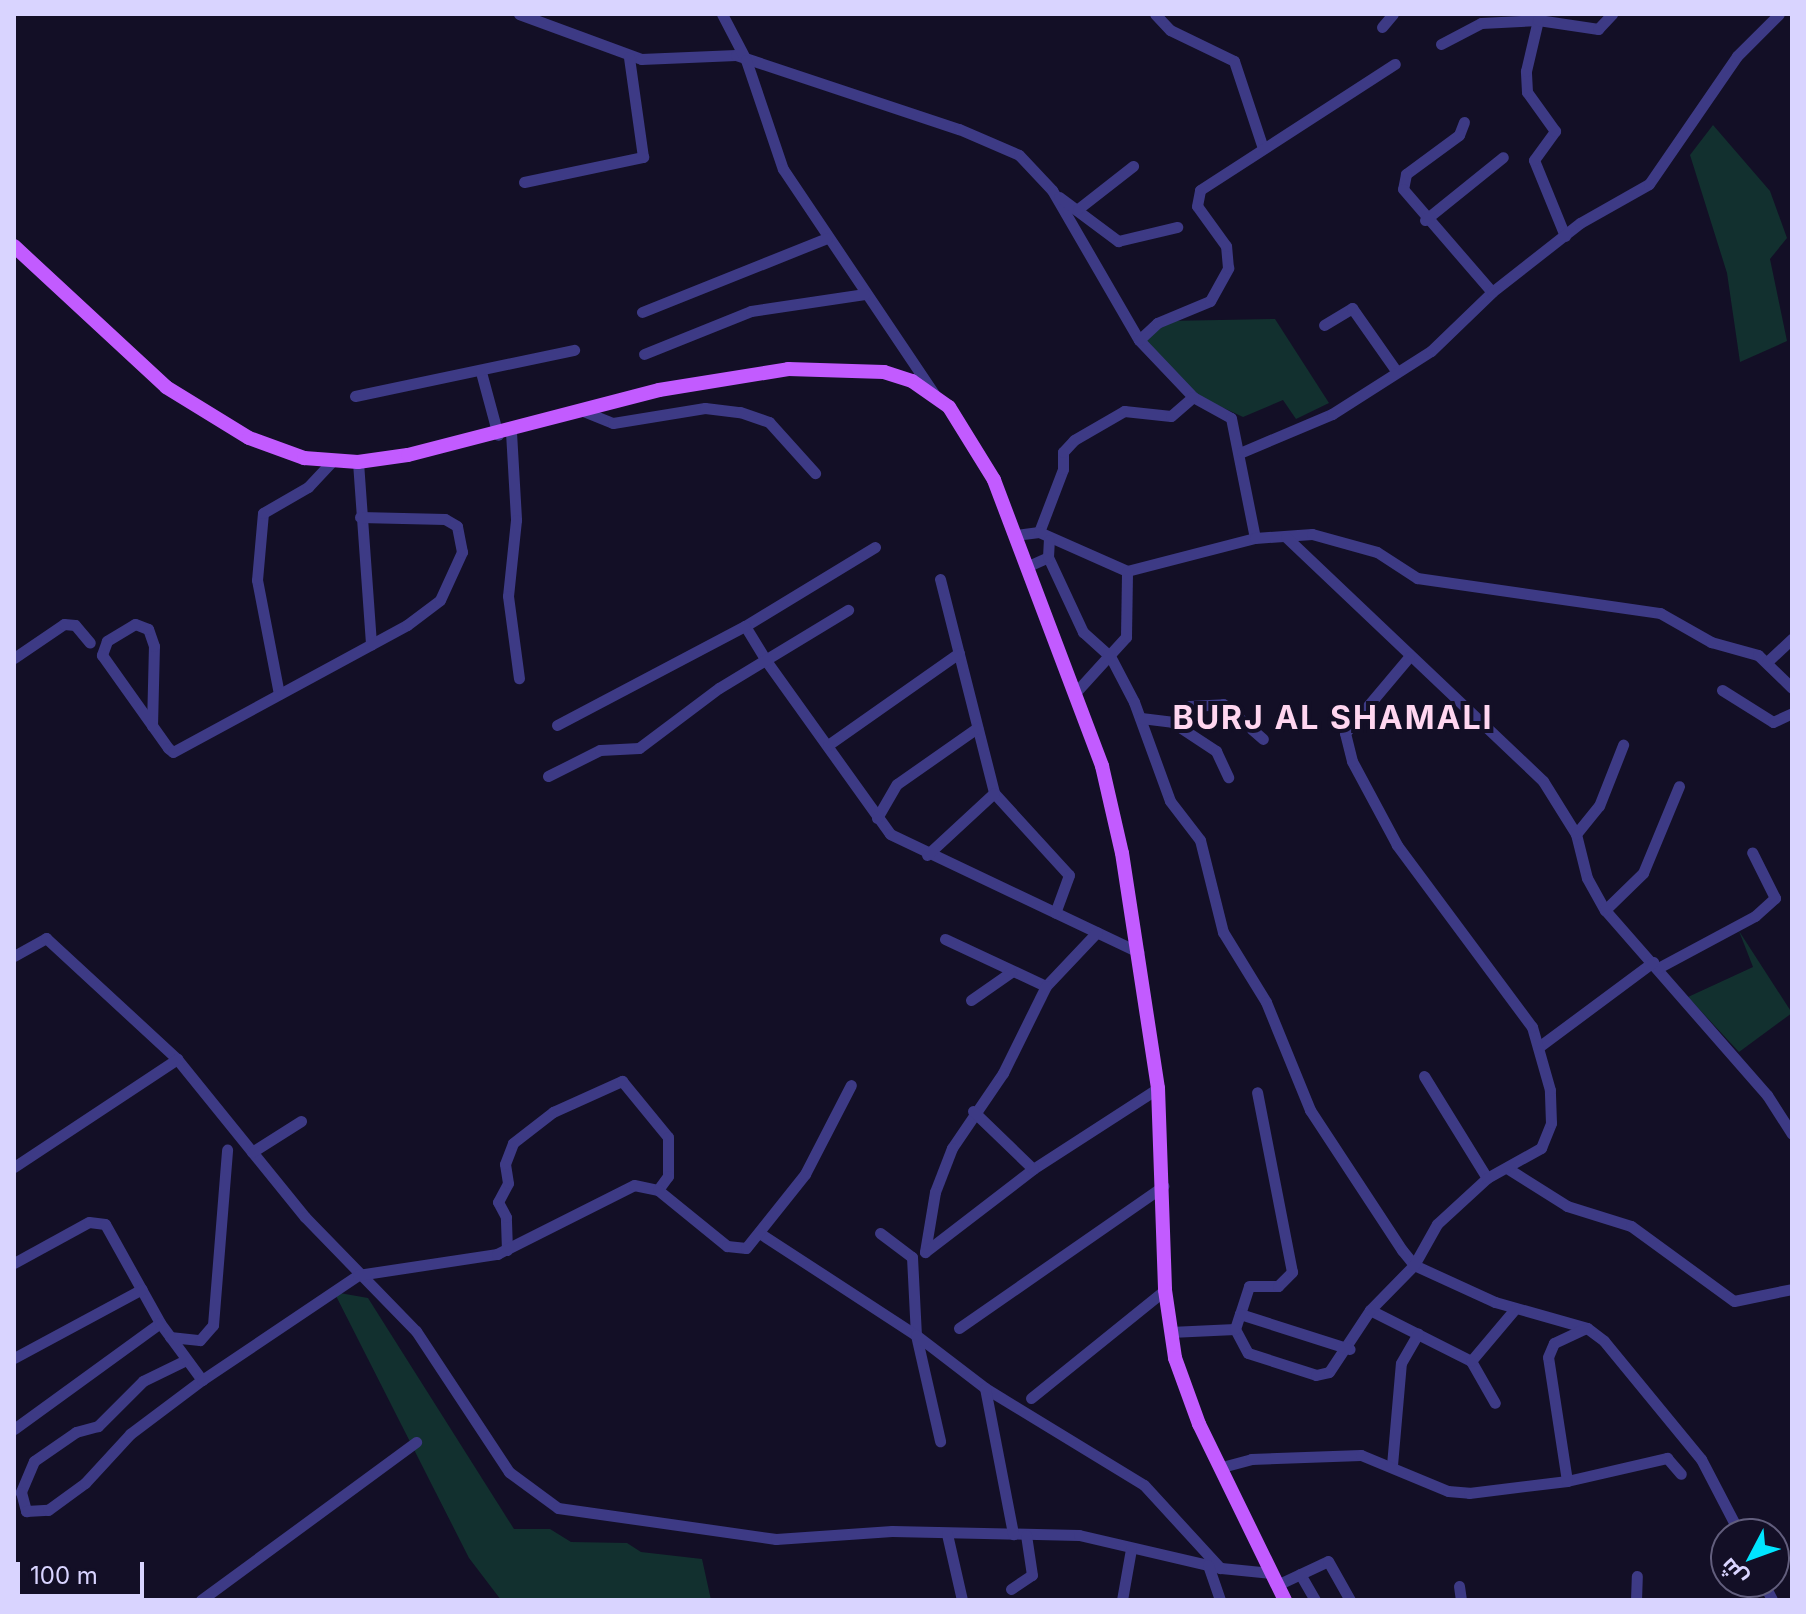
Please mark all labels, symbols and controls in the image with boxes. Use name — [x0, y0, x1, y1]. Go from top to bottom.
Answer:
district label: BURJ AL SHAMALI — [1173, 699, 1493, 737]
north arrow — [1710, 1518, 1790, 1598]
scale bar — [20, 1546, 148, 1596]
text: ش — [1714, 1553, 1752, 1592]
text: 100 m — [30, 1561, 98, 1590]

